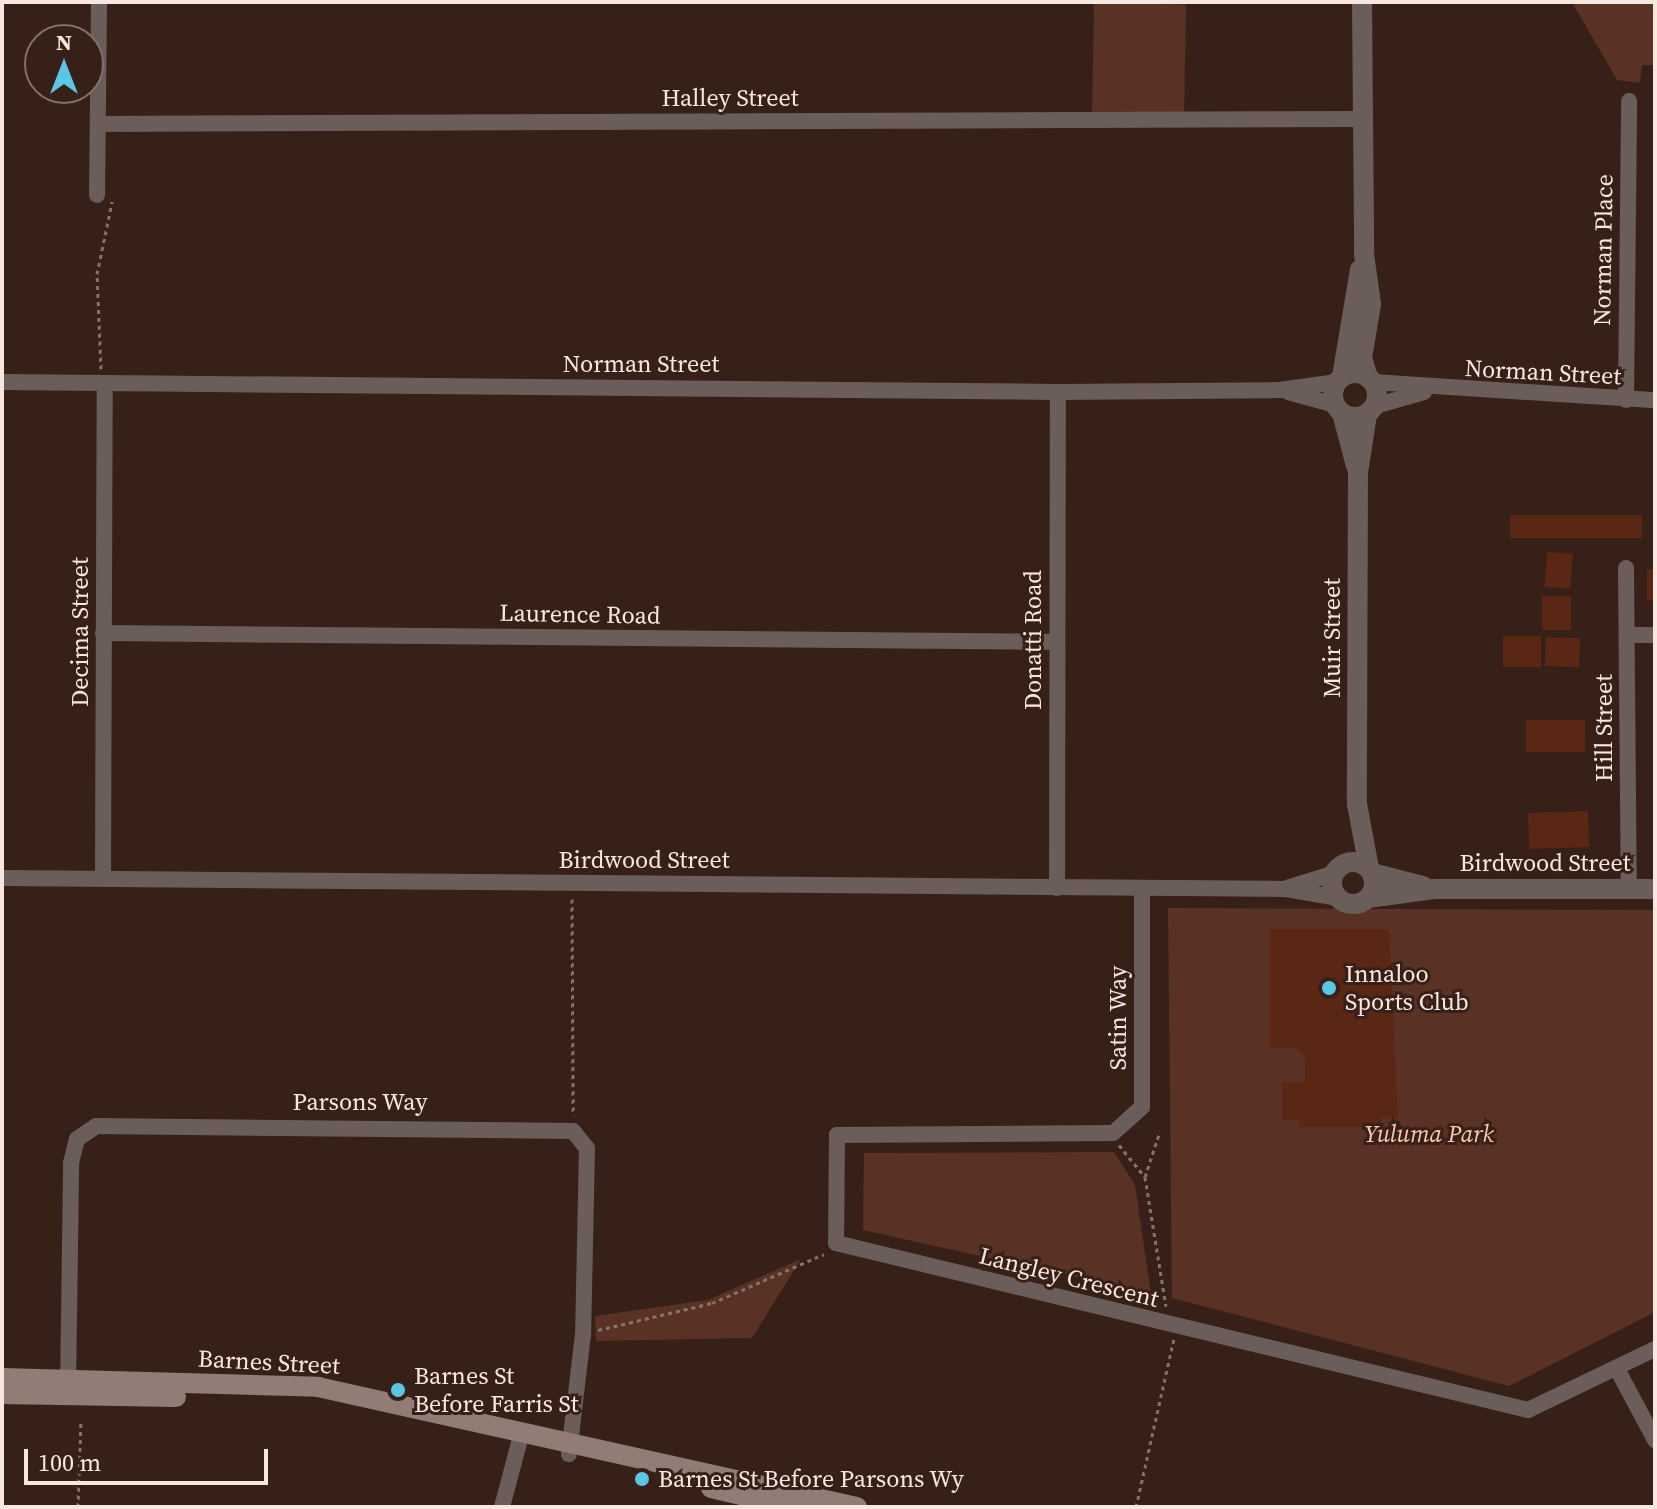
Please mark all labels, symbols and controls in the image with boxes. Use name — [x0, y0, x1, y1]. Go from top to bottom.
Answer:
north arrow — [24, 24, 104, 104]
text: N — [56, 27, 72, 57]
street label: Halley Street — [662, 84, 798, 112]
street label: Norman Place — [1587, 174, 1619, 326]
street label: Norman Street — [563, 350, 719, 378]
street label: Norman Street — [1464, 354, 1622, 390]
street label: Decima Street — [66, 557, 94, 707]
street label: Donatti Road — [1019, 570, 1047, 710]
street label: Muir Street — [1318, 578, 1346, 698]
street label: Laurence Road — [499, 598, 661, 630]
street label: Hill Street — [1590, 674, 1618, 782]
street label: Birdwood Street — [559, 846, 729, 874]
street label: Birdwood Street — [1460, 849, 1630, 877]
place label: Innaloo Sports Club — [1345, 960, 1469, 1016]
street label: Satin Way — [1104, 965, 1132, 1071]
marker: Innaloo Sports Club — [1320, 979, 1338, 997]
street label: Parsons Way — [292, 1088, 428, 1116]
park label: Yuluma Park — [1364, 1120, 1494, 1148]
street label: Langley Crescent — [976, 1241, 1162, 1313]
street label: Barnes Street — [197, 1344, 341, 1380]
place label: Barnes St Before Farris St — [414, 1362, 578, 1418]
marker: Barnes St Before Farris St — [389, 1381, 407, 1399]
scale bar — [28, 1433, 272, 1483]
text: 100 m — [38, 1446, 101, 1479]
place label: Barnes St Before Parsons Wy — [658, 1465, 964, 1493]
marker: Barnes St Before Parsons Wy — [633, 1470, 651, 1488]

